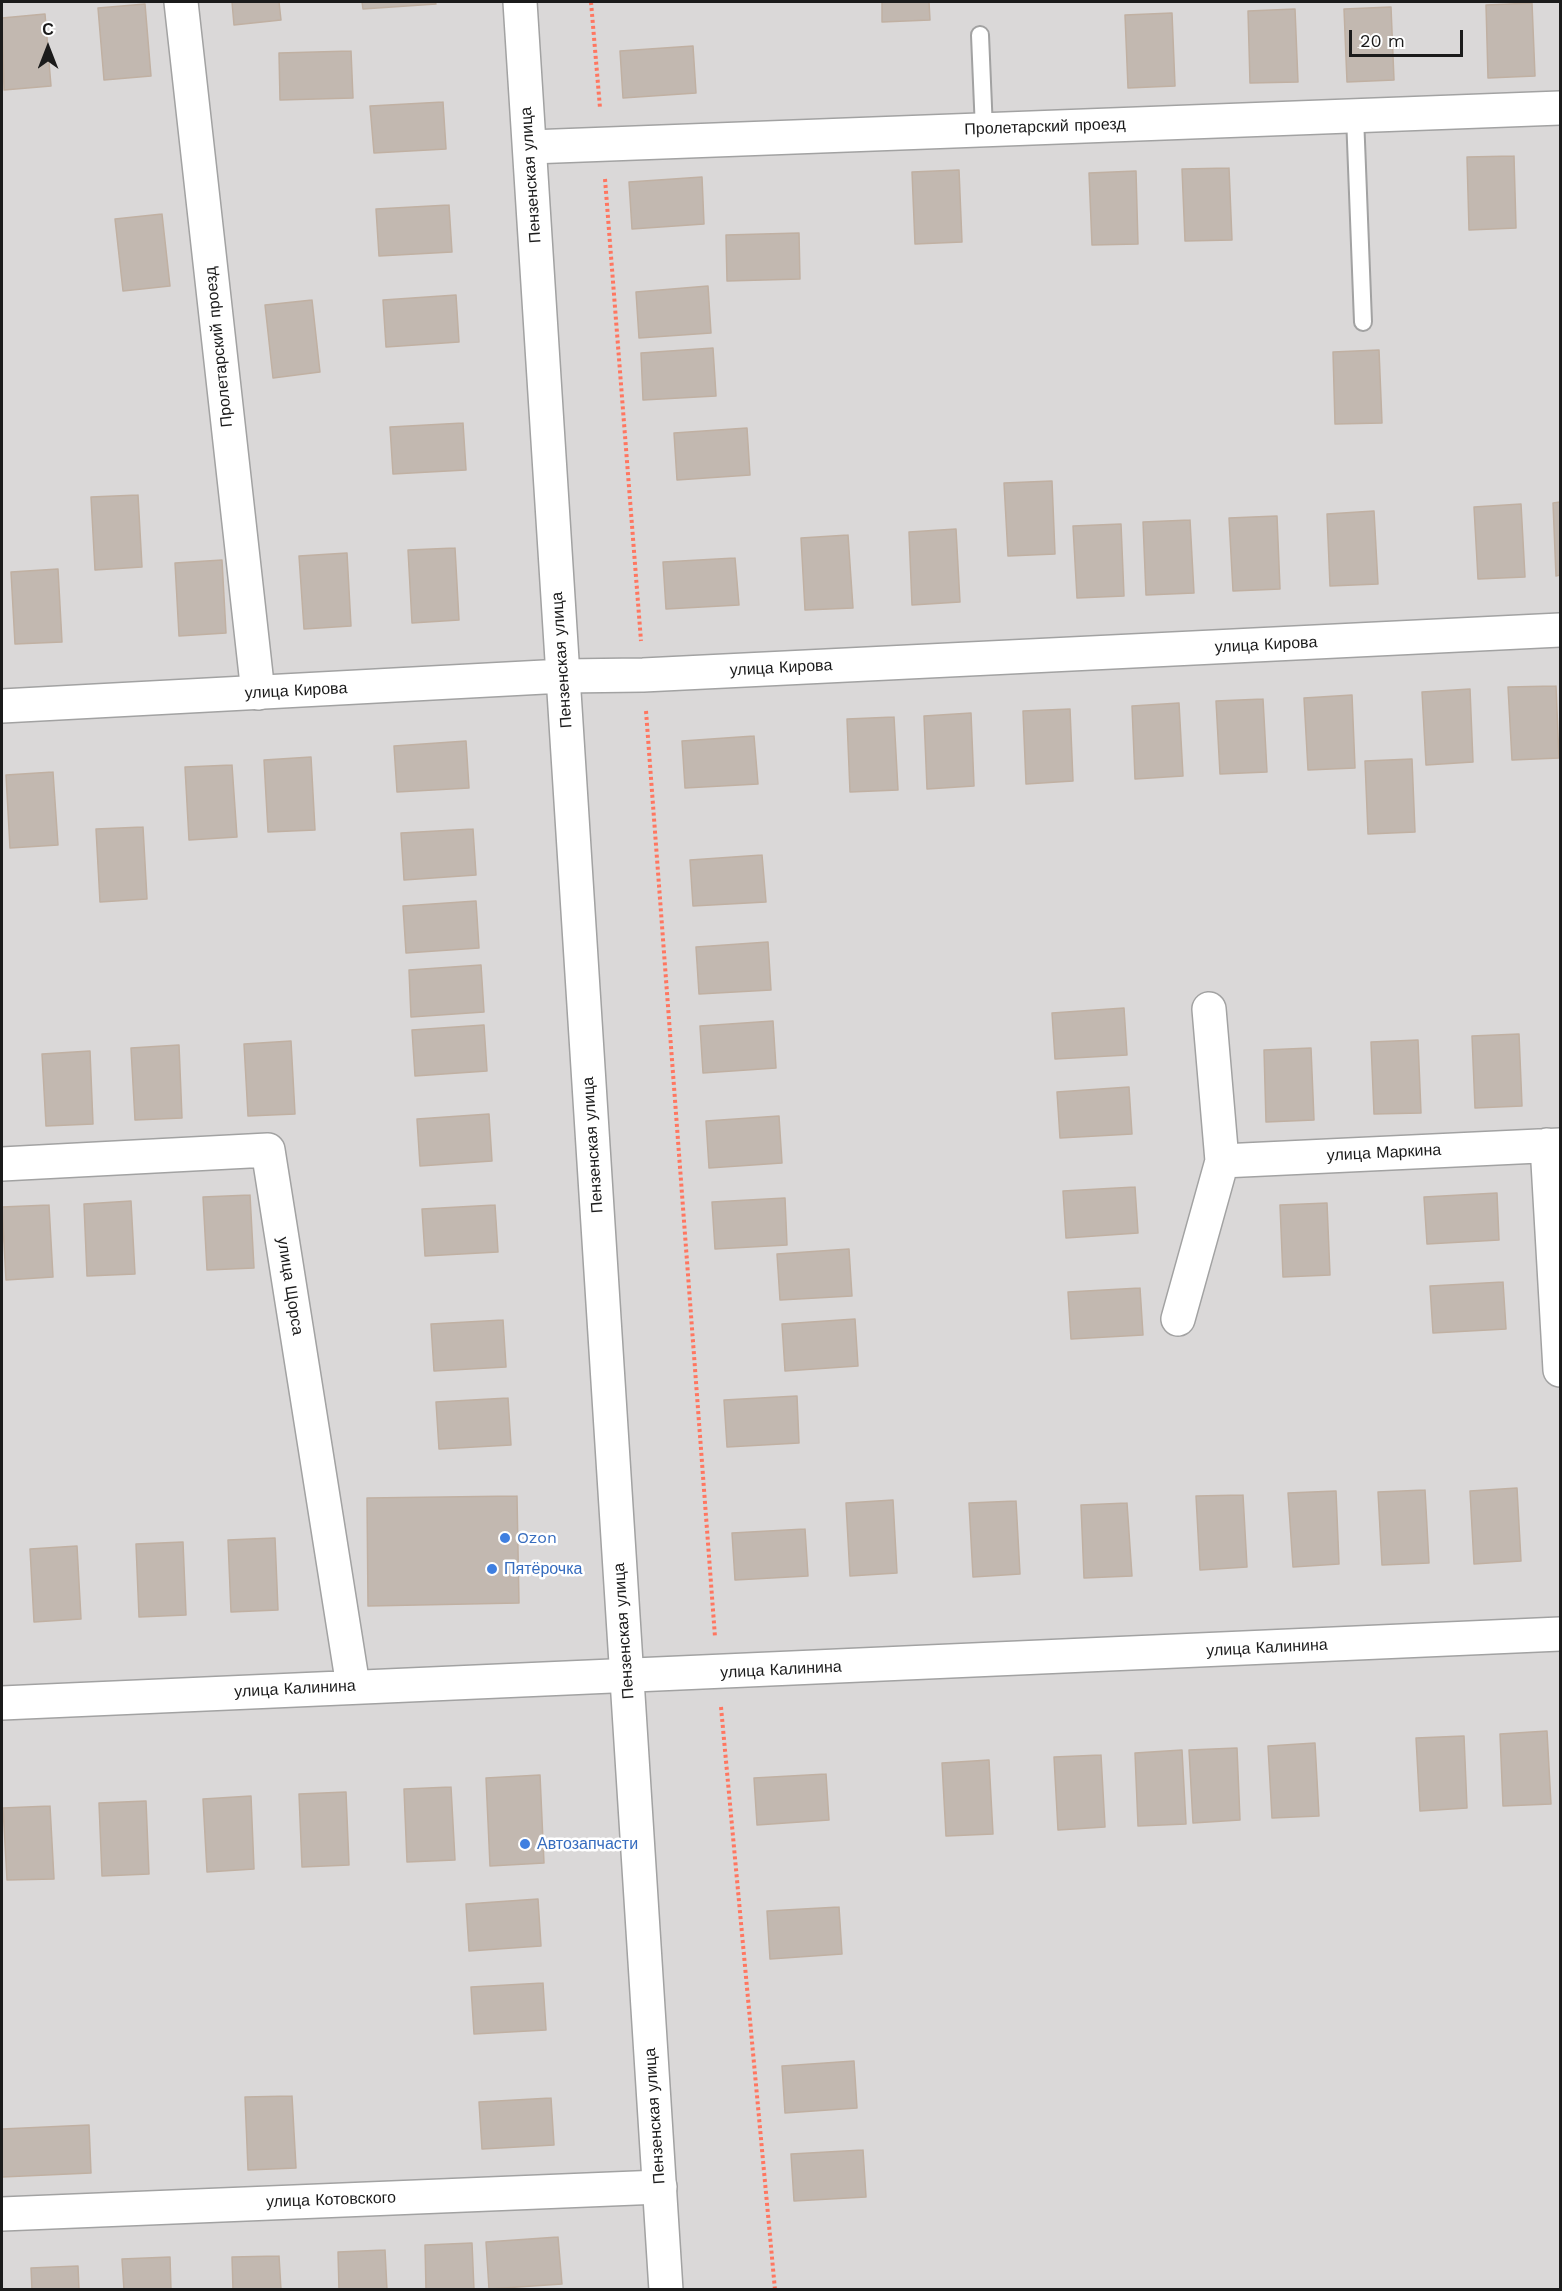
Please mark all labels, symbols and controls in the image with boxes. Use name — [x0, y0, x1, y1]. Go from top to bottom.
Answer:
north arrow — [18, 18, 78, 78]
scale bar — [1352, 18, 1466, 56]
text: С — [42, 20, 54, 39]
text: 20 m — [1360, 30, 1405, 51]
street label: Пензенская улица — [517, 106, 545, 244]
street label: Пролетарский проезд — [964, 115, 1126, 139]
street label: Пролетарский проезд — [201, 266, 237, 428]
street label: Пензенская улица — [548, 591, 576, 729]
street label: улица Кирова — [1214, 633, 1318, 657]
street label: улица Кирова — [729, 656, 833, 680]
street label: улица Кирова — [244, 679, 348, 703]
street label: Пензенская улица — [579, 1076, 607, 1214]
street label: улица Маркина — [1326, 1140, 1442, 1166]
street label: улица Щорса — [273, 1236, 307, 1336]
place label: Ozon — [517, 1528, 557, 1548]
marker: Ozon — [498, 1531, 512, 1545]
place label: Пятёрочка — [504, 1559, 582, 1579]
marker: Пятёрочка — [485, 1562, 499, 1576]
street label: Пензенская улица — [610, 1562, 638, 1700]
street label: улица Калинина — [1206, 1635, 1328, 1661]
street label: улица Калинина — [720, 1657, 842, 1683]
street label: улица Калинина — [234, 1676, 356, 1702]
place label: Автозапчасти — [537, 1834, 638, 1854]
marker: Автозапчасти — [518, 1837, 532, 1851]
street label: Пензенская улица — [641, 2047, 669, 2185]
street label: улица Котовского — [266, 2188, 396, 2212]

